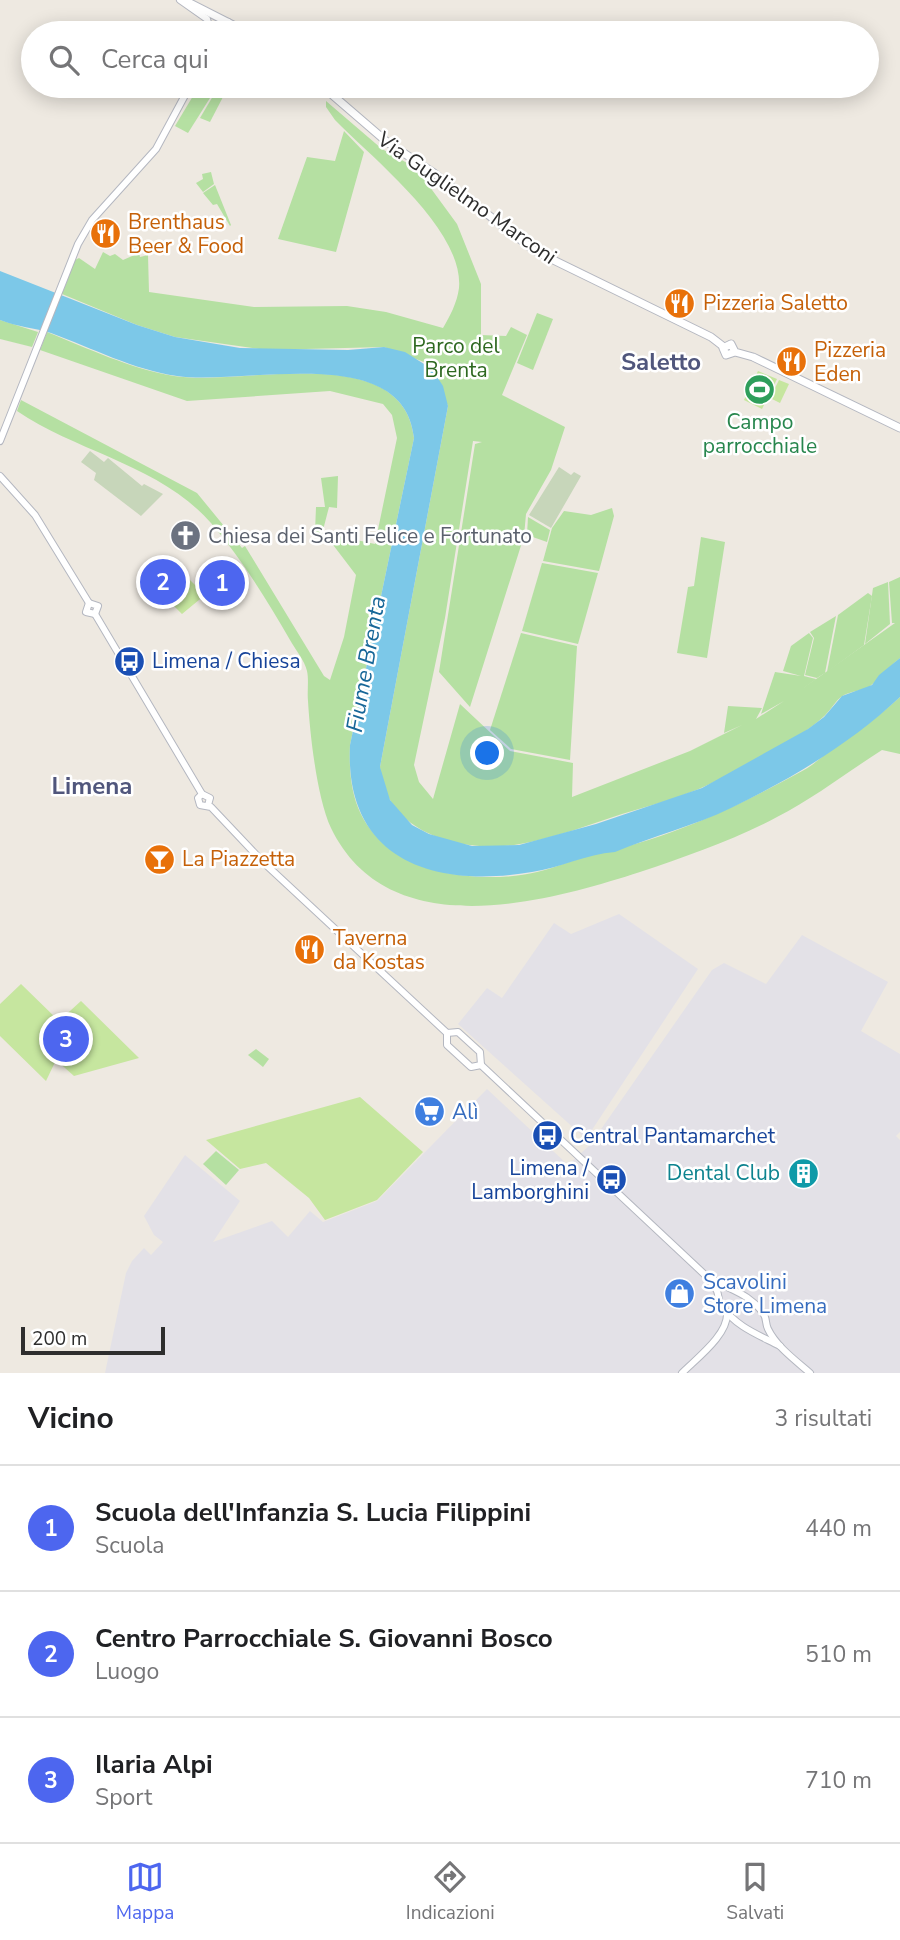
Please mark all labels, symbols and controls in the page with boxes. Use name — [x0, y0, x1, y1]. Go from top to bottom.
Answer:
search box — [21, 21, 879, 98]
icon: search — [45, 41, 83, 79]
text: Cerca qui — [101, 42, 209, 77]
street label: Via Guglielmo Marconi — [371, 125, 562, 271]
place label: Brenthaus Beer & Food — [128, 208, 244, 260]
restaurant icon: Brenthaus Beer & Food — [88, 217, 122, 251]
restaurant icon: Pizzeria Saletto — [663, 286, 697, 320]
place label: Pizzeria Saletto — [703, 289, 848, 317]
park label: Parco del Brenta — [412, 332, 501, 384]
place label: Pizzeria Eden — [814, 336, 886, 388]
restaurant icon: Pizzeria Eden — [774, 345, 808, 379]
district label: Saletto — [621, 346, 701, 378]
sports icon: Campo parrocchiale — [743, 373, 777, 407]
place label: Campo parrocchiale — [703, 408, 817, 460]
church icon: Chiesa dei Santi Felice e Fortunato — [168, 519, 202, 553]
place label: Chiesa dei Santi Felice e Fortunato — [208, 522, 532, 550]
pin: 2 — [140, 556, 186, 608]
pin: 1 — [199, 557, 245, 609]
water label: Fiume Brenta — [339, 593, 393, 735]
bus stop icon: Limena / Chiesa — [112, 644, 146, 678]
place label: Limena / Chiesa — [152, 647, 301, 675]
your location — [470, 736, 504, 770]
district label: Limena — [52, 770, 132, 802]
bar icon: La Piazzetta — [142, 842, 176, 876]
place label: La Piazzetta — [182, 845, 295, 873]
place label: Taverna da Kostas — [333, 924, 425, 976]
restaurant icon: Taverna da Kostas — [293, 933, 327, 967]
pin: 3 — [43, 1013, 89, 1065]
supermarket icon: Alì — [412, 1095, 446, 1129]
place label: Alì — [452, 1098, 478, 1126]
bus stop icon: Central Pantamarchet — [530, 1119, 564, 1153]
place label: Central Pantamarchet — [570, 1122, 776, 1150]
place label: Limena / Lamborghini — [471, 1154, 590, 1206]
building icon: Dental Club — [786, 1156, 820, 1190]
place label: Dental Club — [667, 1159, 780, 1187]
bus stop icon: Limena / Lamborghini — [595, 1163, 629, 1197]
place label: Scavolini Store Limena — [703, 1268, 827, 1320]
shop icon: Scavolini Store Limena — [663, 1277, 697, 1311]
scale bar — [21, 1324, 164, 1356]
text: 200 m — [32, 1326, 87, 1352]
text: Vicino — [28, 1398, 114, 1439]
text: 3 risultati — [775, 1403, 872, 1434]
text: Scuola dell'Infanzia S. Lucia Filippini — [95, 1495, 531, 1530]
text: 1 — [44, 1513, 58, 1544]
text: 440 m — [805, 1513, 872, 1544]
text: Scuola — [95, 1530, 164, 1561]
text: Centro Parrocchiale S. Giovanni Bosco — [95, 1621, 553, 1656]
text: 2 — [44, 1639, 58, 1670]
text: 510 m — [805, 1639, 872, 1670]
text: Luogo — [95, 1656, 159, 1687]
text: Ilaria Alpi — [95, 1747, 213, 1782]
text: 3 — [44, 1765, 58, 1796]
text: 710 m — [805, 1765, 872, 1796]
text: Sport — [95, 1782, 152, 1813]
tab: Mappa — [116, 1858, 174, 1926]
tab: Indicazioni — [406, 1858, 495, 1926]
tab: Salvati — [726, 1858, 784, 1926]

